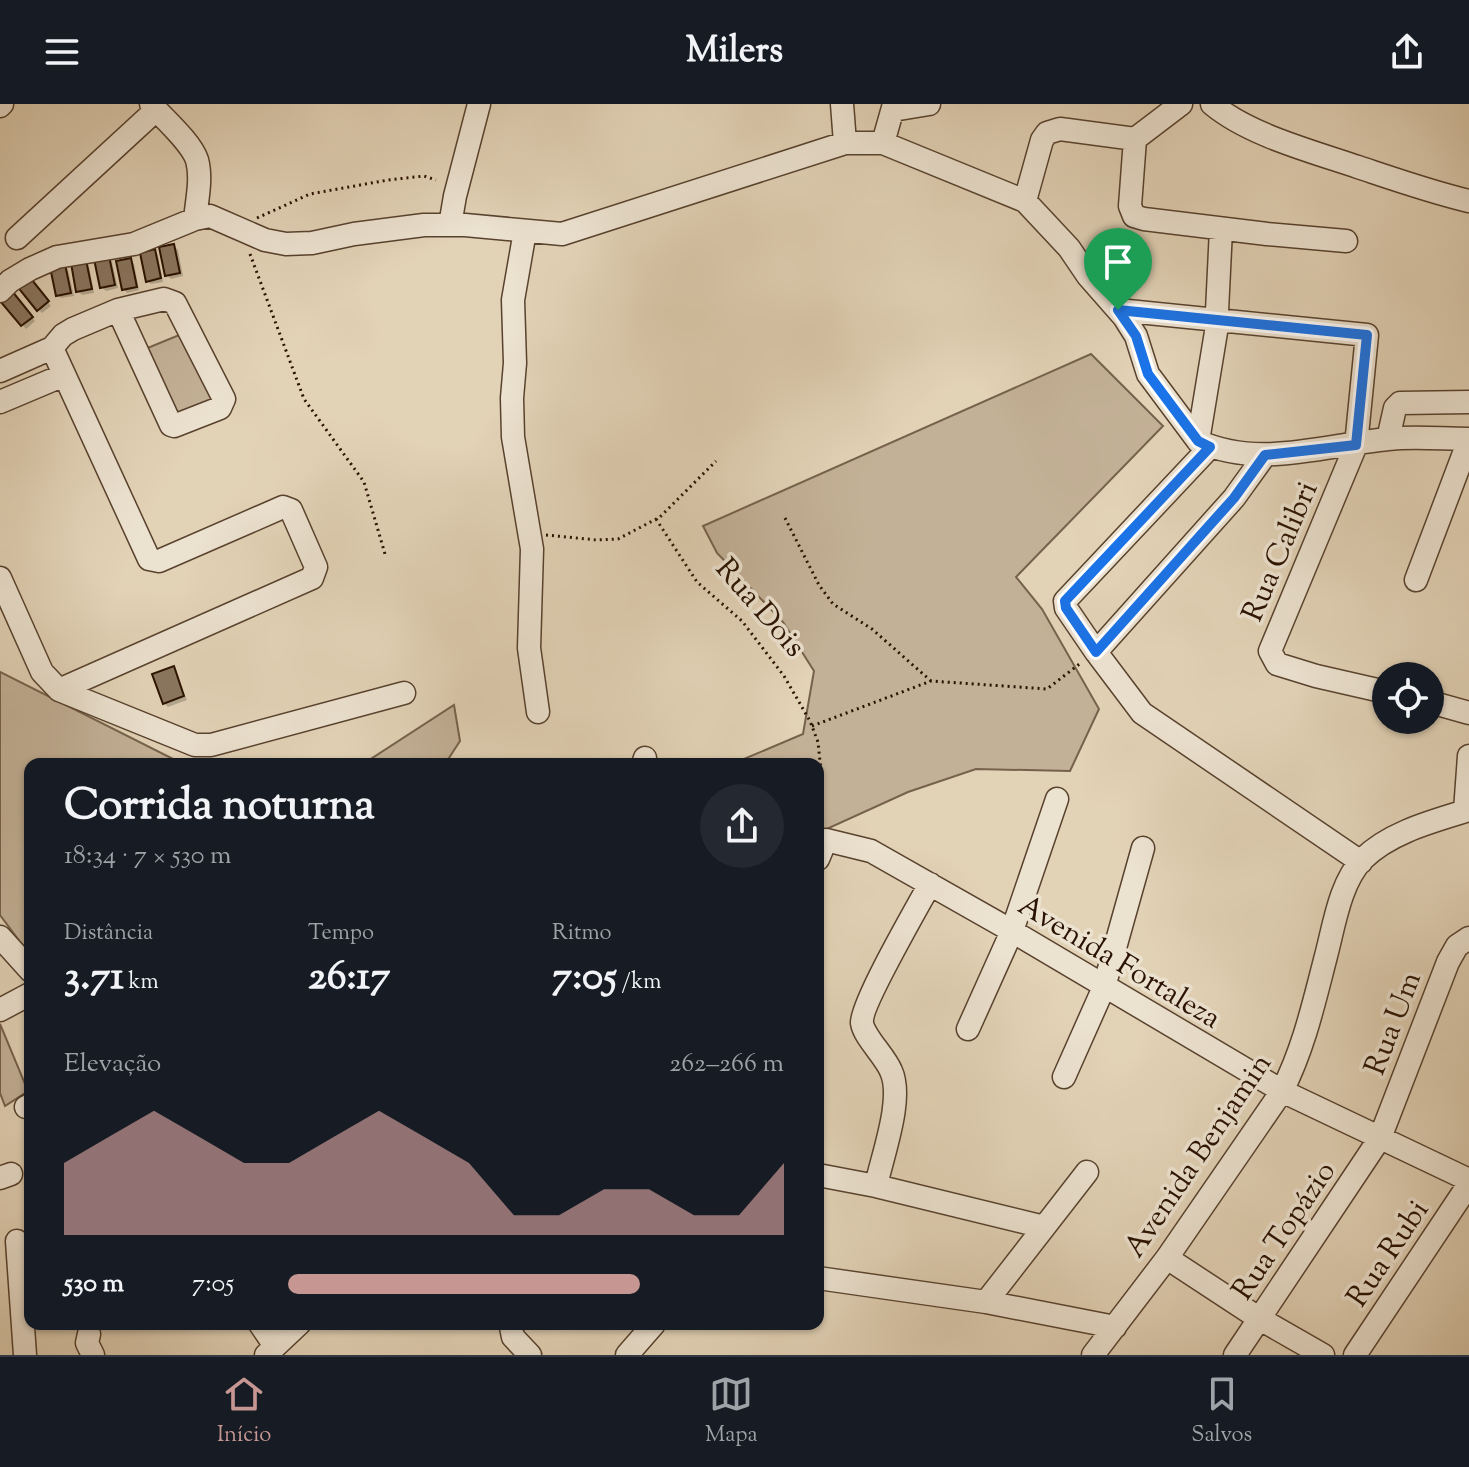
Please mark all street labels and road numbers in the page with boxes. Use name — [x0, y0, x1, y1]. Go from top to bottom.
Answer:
street label: Rua Calibri — [1232, 475, 1330, 629]
street label: Rua Dois — [704, 550, 814, 668]
street label: Avenida Fortaleza — [1009, 885, 1228, 1041]
street label: Rua Um — [1355, 966, 1434, 1082]
street label: Avenida Benjamin — [1115, 1045, 1284, 1267]
street label: Rua Topázio — [1223, 1153, 1347, 1309]
street label: Rua Rubi — [1337, 1192, 1441, 1316]

